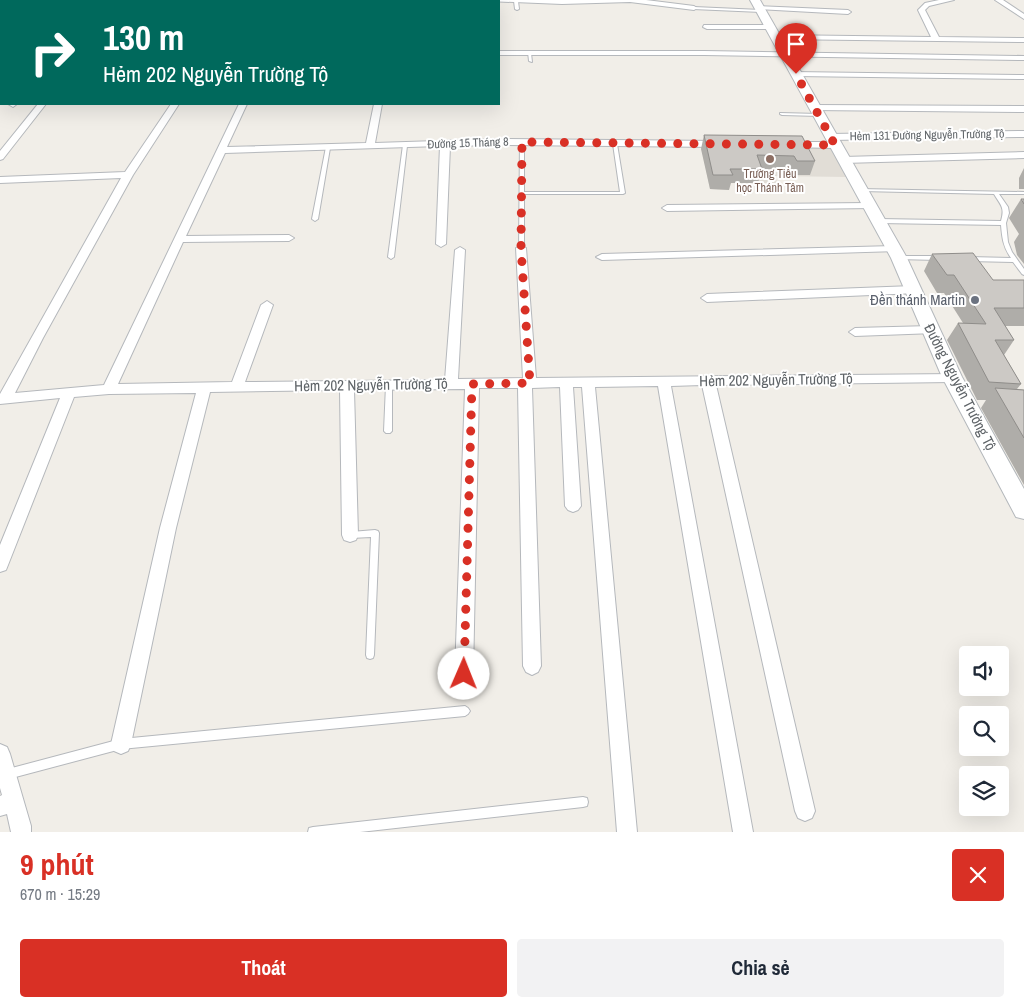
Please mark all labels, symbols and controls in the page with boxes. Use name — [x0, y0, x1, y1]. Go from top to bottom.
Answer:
text: 130 m — [103, 14, 184, 61]
icon: right — [20, 20, 85, 85]
pin — [775, 23, 817, 74]
icon: arrive — [782, 30, 810, 58]
text: Hẻm 202 Nguyễn Trường Tộ — [103, 59, 328, 89]
street label: Hẻm 131 Đường Nguyễn Trường Tộ — [850, 126, 1004, 144]
street label: Đường 15 Tháng 8 — [427, 134, 509, 152]
marker: Trường Tiểu học Thánh Tâm — [764, 153, 776, 165]
place label: Trường Tiểu học Thánh Tâm — [736, 166, 804, 196]
place label: Đền thánh Martin — [870, 289, 965, 310]
marker: Đền thánh Martin — [969, 294, 981, 306]
street label: Đường Nguyễn Trường Tộ — [919, 320, 1002, 454]
street label: Hẻm 202 Nguyễn Trường Tộ — [699, 368, 853, 391]
street label: Hẻm 202 Nguyễn Trường Tộ — [294, 373, 448, 396]
map controls — [959, 646, 1009, 816]
button: sound — [959, 646, 1009, 696]
position arrow — [437, 647, 489, 699]
button: search — [959, 706, 1009, 756]
button: layers — [959, 766, 1009, 816]
text: 9 phút — [20, 844, 94, 884]
button: close — [952, 849, 1004, 901]
text: 670 m · 15:29 — [20, 883, 100, 905]
button: Thoát — [20, 939, 507, 997]
button: Chia sẻ — [517, 939, 1004, 997]

